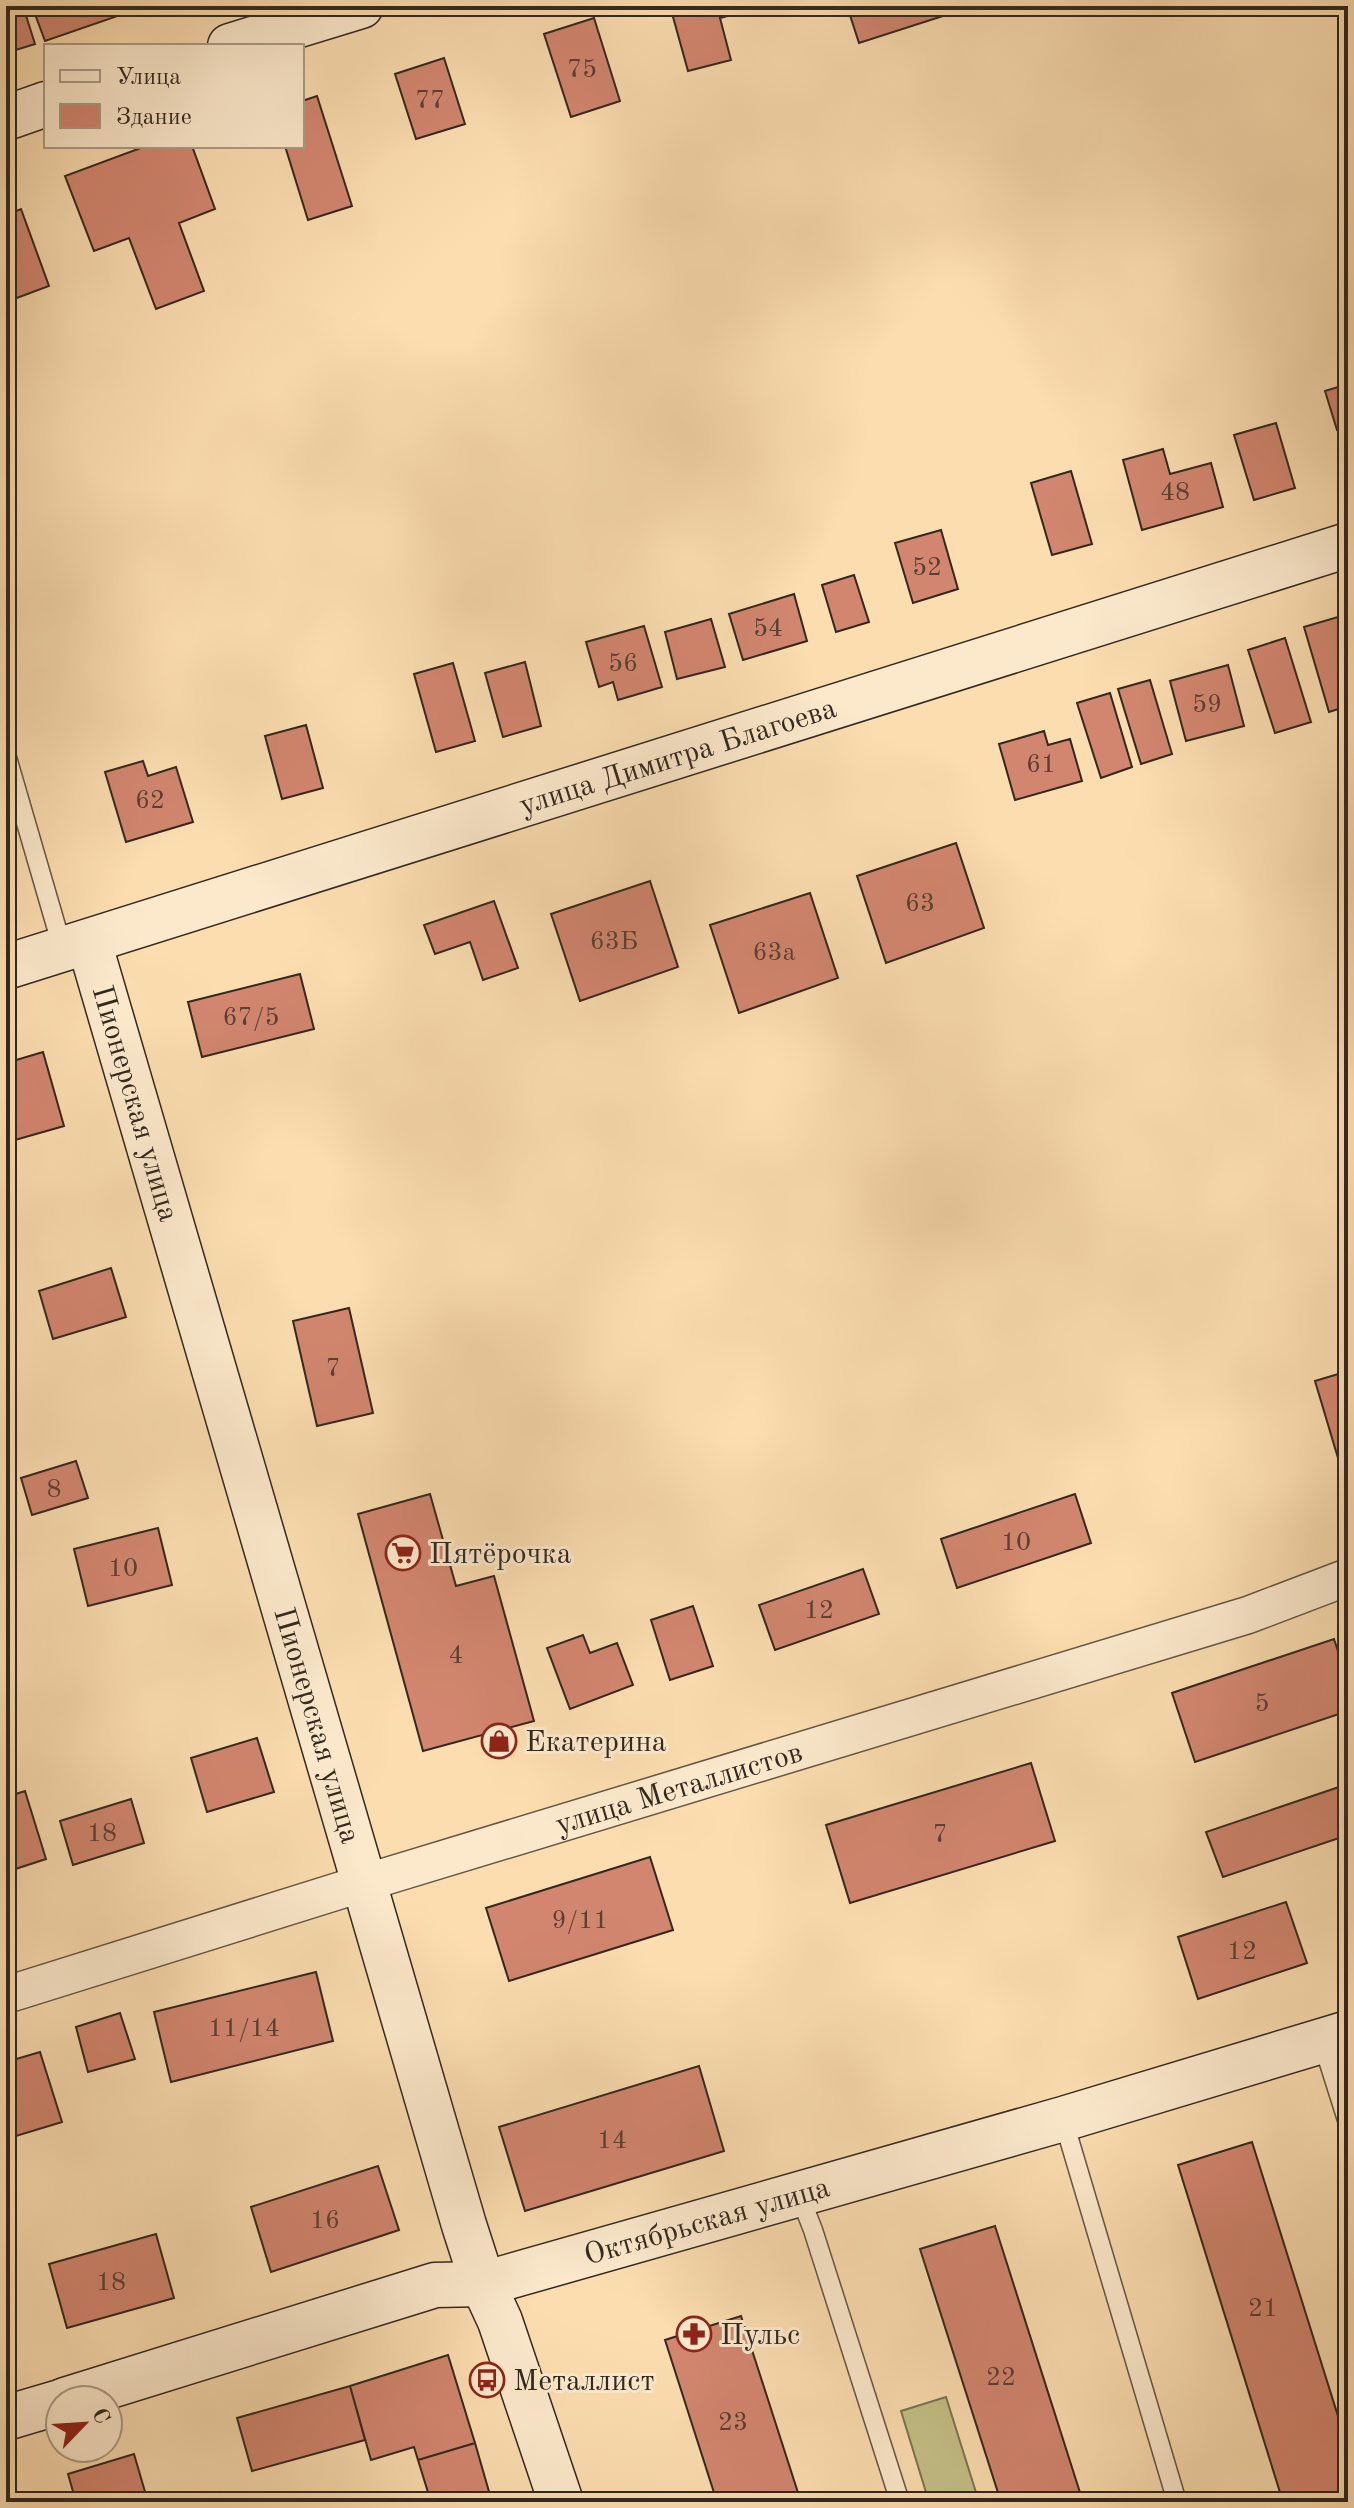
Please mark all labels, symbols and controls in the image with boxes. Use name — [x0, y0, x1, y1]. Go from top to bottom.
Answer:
legend — [44, 44, 304, 148]
house number: 75 — [567, 57, 597, 83]
text: Улица — [116, 66, 181, 90]
house number: 77 — [415, 88, 445, 114]
text: Здание — [116, 106, 192, 130]
house number: 48 — [1160, 480, 1190, 506]
house number: 52 — [912, 555, 942, 581]
house number: 54 — [753, 616, 783, 642]
house number: 56 — [608, 651, 638, 677]
house number: 59 — [1192, 692, 1222, 718]
street label: улица Димитра Благоева — [516, 694, 841, 822]
house number: 61 — [1026, 752, 1056, 778]
house number: 62 — [135, 788, 165, 814]
house number: 63 — [905, 891, 935, 917]
house number: 63Б — [590, 929, 638, 955]
house number: 63а — [752, 940, 796, 966]
street label: Пионерская улица — [86, 982, 183, 1225]
house number: 67/5 — [223, 1005, 279, 1031]
house number: 7 — [325, 1356, 341, 1382]
house number: 8 — [46, 1477, 62, 1503]
house number: 10 — [1001, 1530, 1031, 1556]
supermarket icon: Пятёрочка — [384, 1534, 422, 1572]
place label: Пятёрочка — [429, 1540, 572, 1570]
house number: 10 — [108, 1556, 138, 1582]
house number: 12 — [804, 1598, 834, 1624]
street label: Пионерская улица — [267, 1604, 365, 1847]
house number: 4 — [448, 1643, 464, 1669]
house number: 5 — [1254, 1691, 1270, 1717]
shop icon: Екатерина — [480, 1722, 518, 1760]
place label: Екатерина — [525, 1728, 667, 1758]
street label: улица Металлистов — [552, 1738, 806, 1841]
house number: 18 — [87, 1821, 117, 1847]
house number: 7 — [932, 1822, 948, 1848]
house number: 9/11 — [552, 1908, 608, 1934]
house number: 12 — [1227, 1939, 1257, 1965]
house number: 11/14 — [208, 2016, 280, 2042]
house number: 14 — [597, 2128, 627, 2154]
street label: Октябрьская улица — [581, 2173, 834, 2271]
house number: 16 — [310, 2208, 340, 2234]
house number: 18 — [96, 2270, 126, 2296]
house number: 21 — [1248, 2296, 1278, 2322]
pharmacy icon: Пульс — [675, 2315, 713, 2353]
place label: Пульс — [720, 2321, 800, 2351]
bus stop icon: Металлист — [468, 2361, 506, 2399]
house number: 22 — [986, 2365, 1016, 2391]
place label: Металлист — [513, 2367, 655, 2397]
north arrow — [44, 2384, 124, 2464]
text: С — [87, 2405, 113, 2428]
house number: 23 — [718, 2410, 748, 2436]

